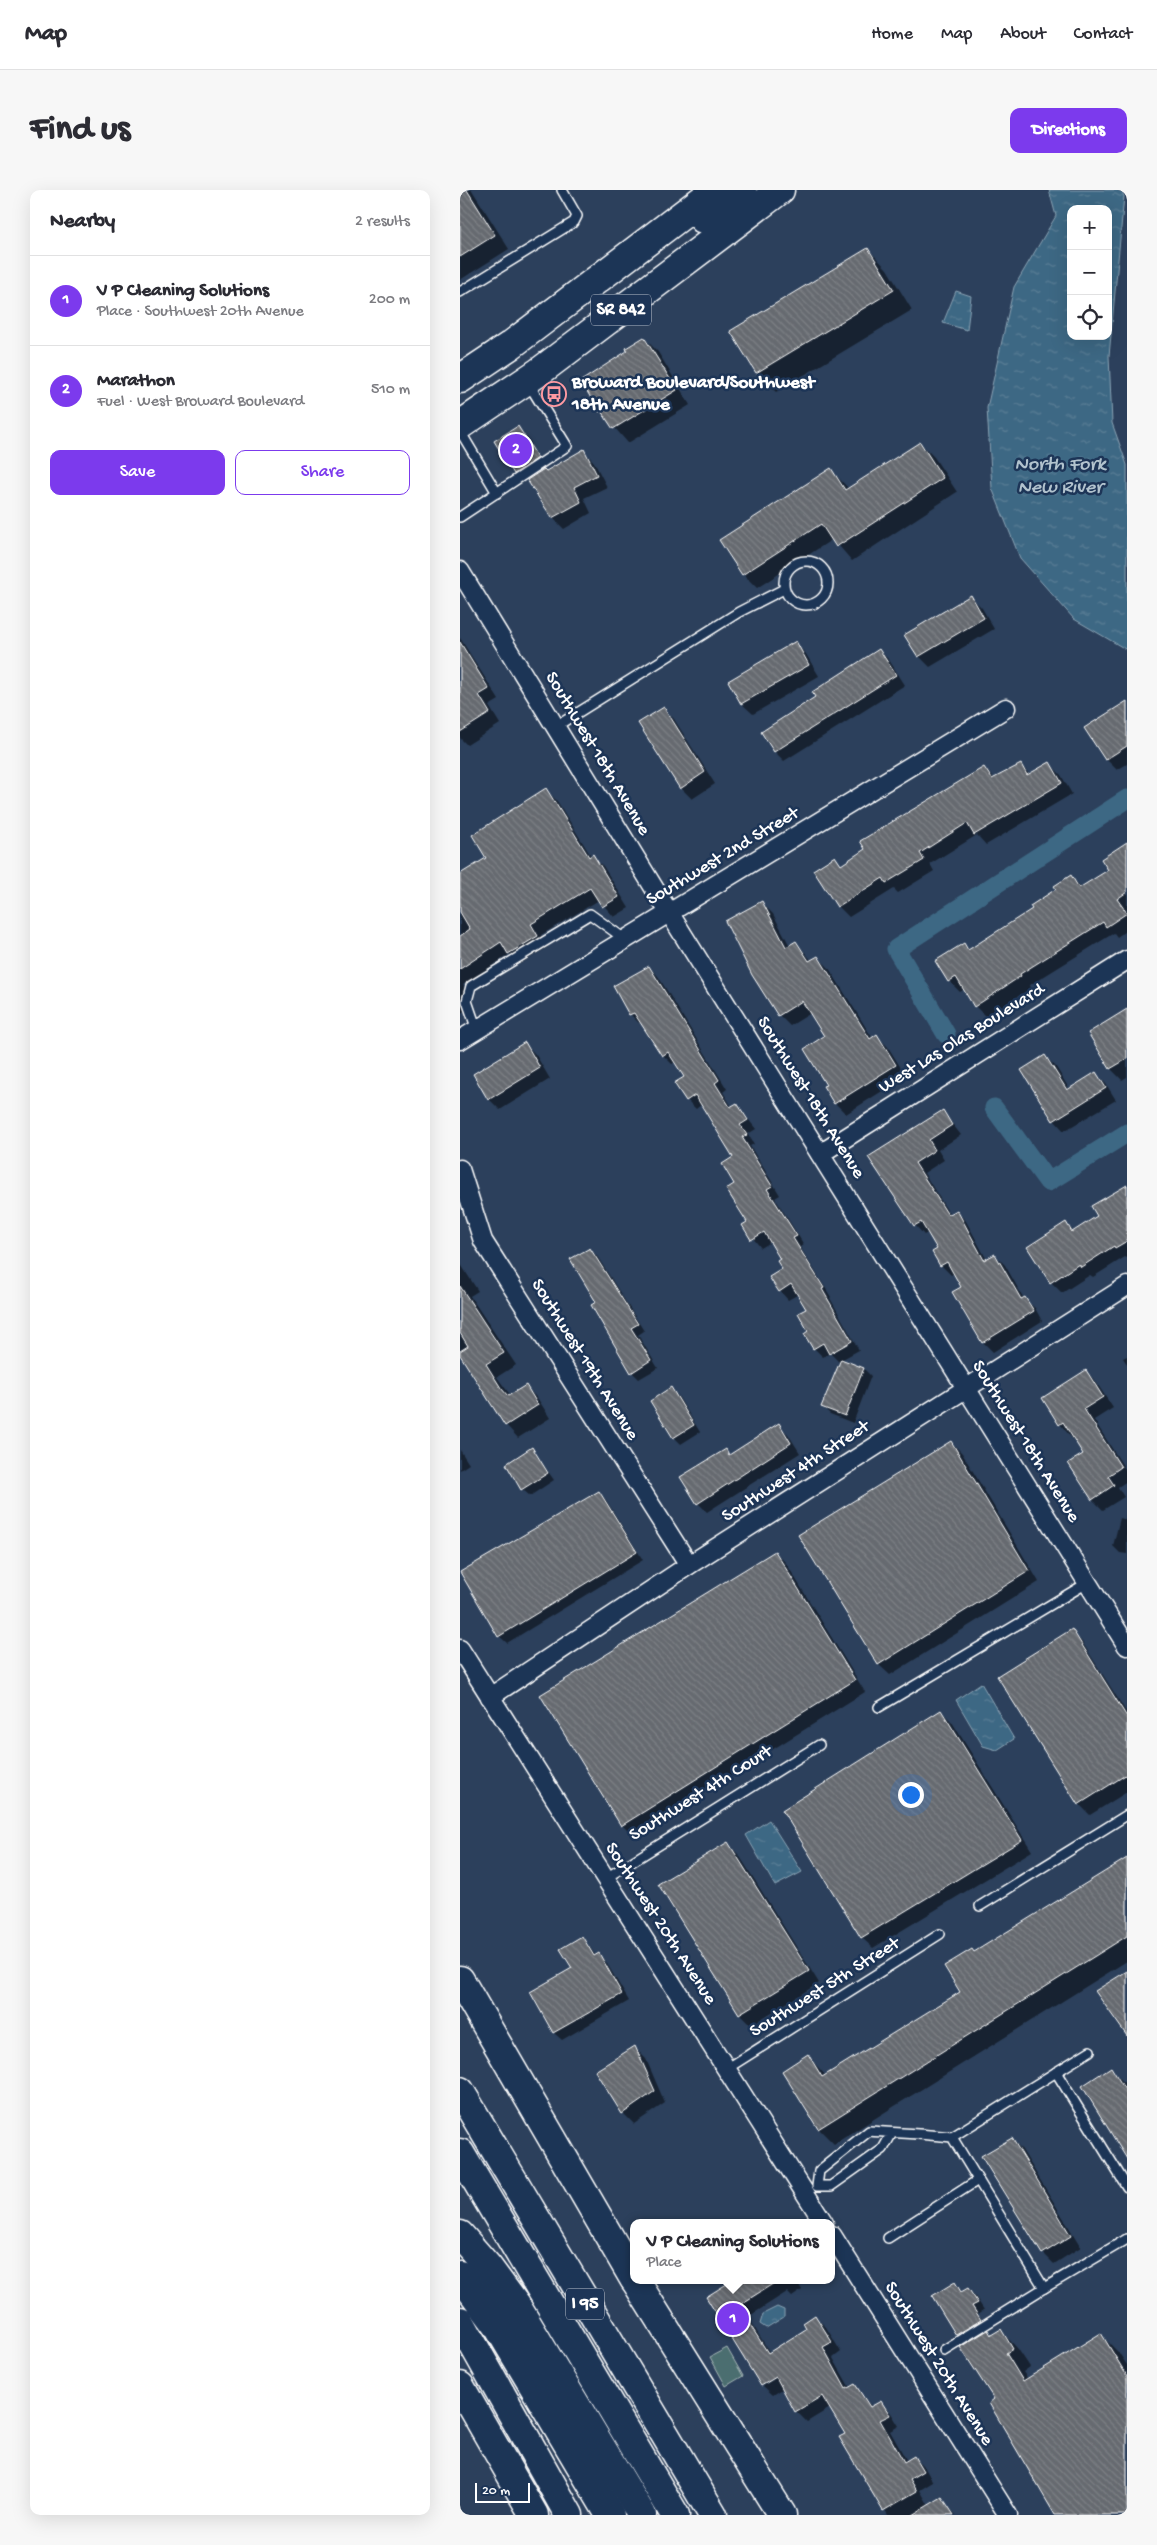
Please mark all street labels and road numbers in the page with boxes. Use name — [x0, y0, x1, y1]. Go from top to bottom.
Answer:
road number: SR 842 — [591, 294, 651, 326]
street label: Southwest 18th Avenue — [539, 668, 655, 840]
street label: Southwest 2nd Street — [643, 801, 805, 912]
street label: West Las Olas Boulevard — [875, 978, 1051, 1099]
street label: Southwest 18th Avenue — [751, 1013, 869, 1184]
street label: Southwest 19th Avenue — [525, 1275, 643, 1445]
street label: Southwest 18th Avenue — [966, 1357, 1084, 1528]
street label: Southwest 4th Street — [718, 1414, 876, 1528]
street label: Southwest 4th Court — [625, 1740, 779, 1847]
street label: Southwest 20th Avenue — [599, 1838, 721, 2010]
street label: Southwest 5th Street — [746, 1931, 906, 2043]
street label: Southwest 20th Avenue — [878, 2278, 998, 2450]
road number: I 95 — [566, 2288, 604, 2320]

